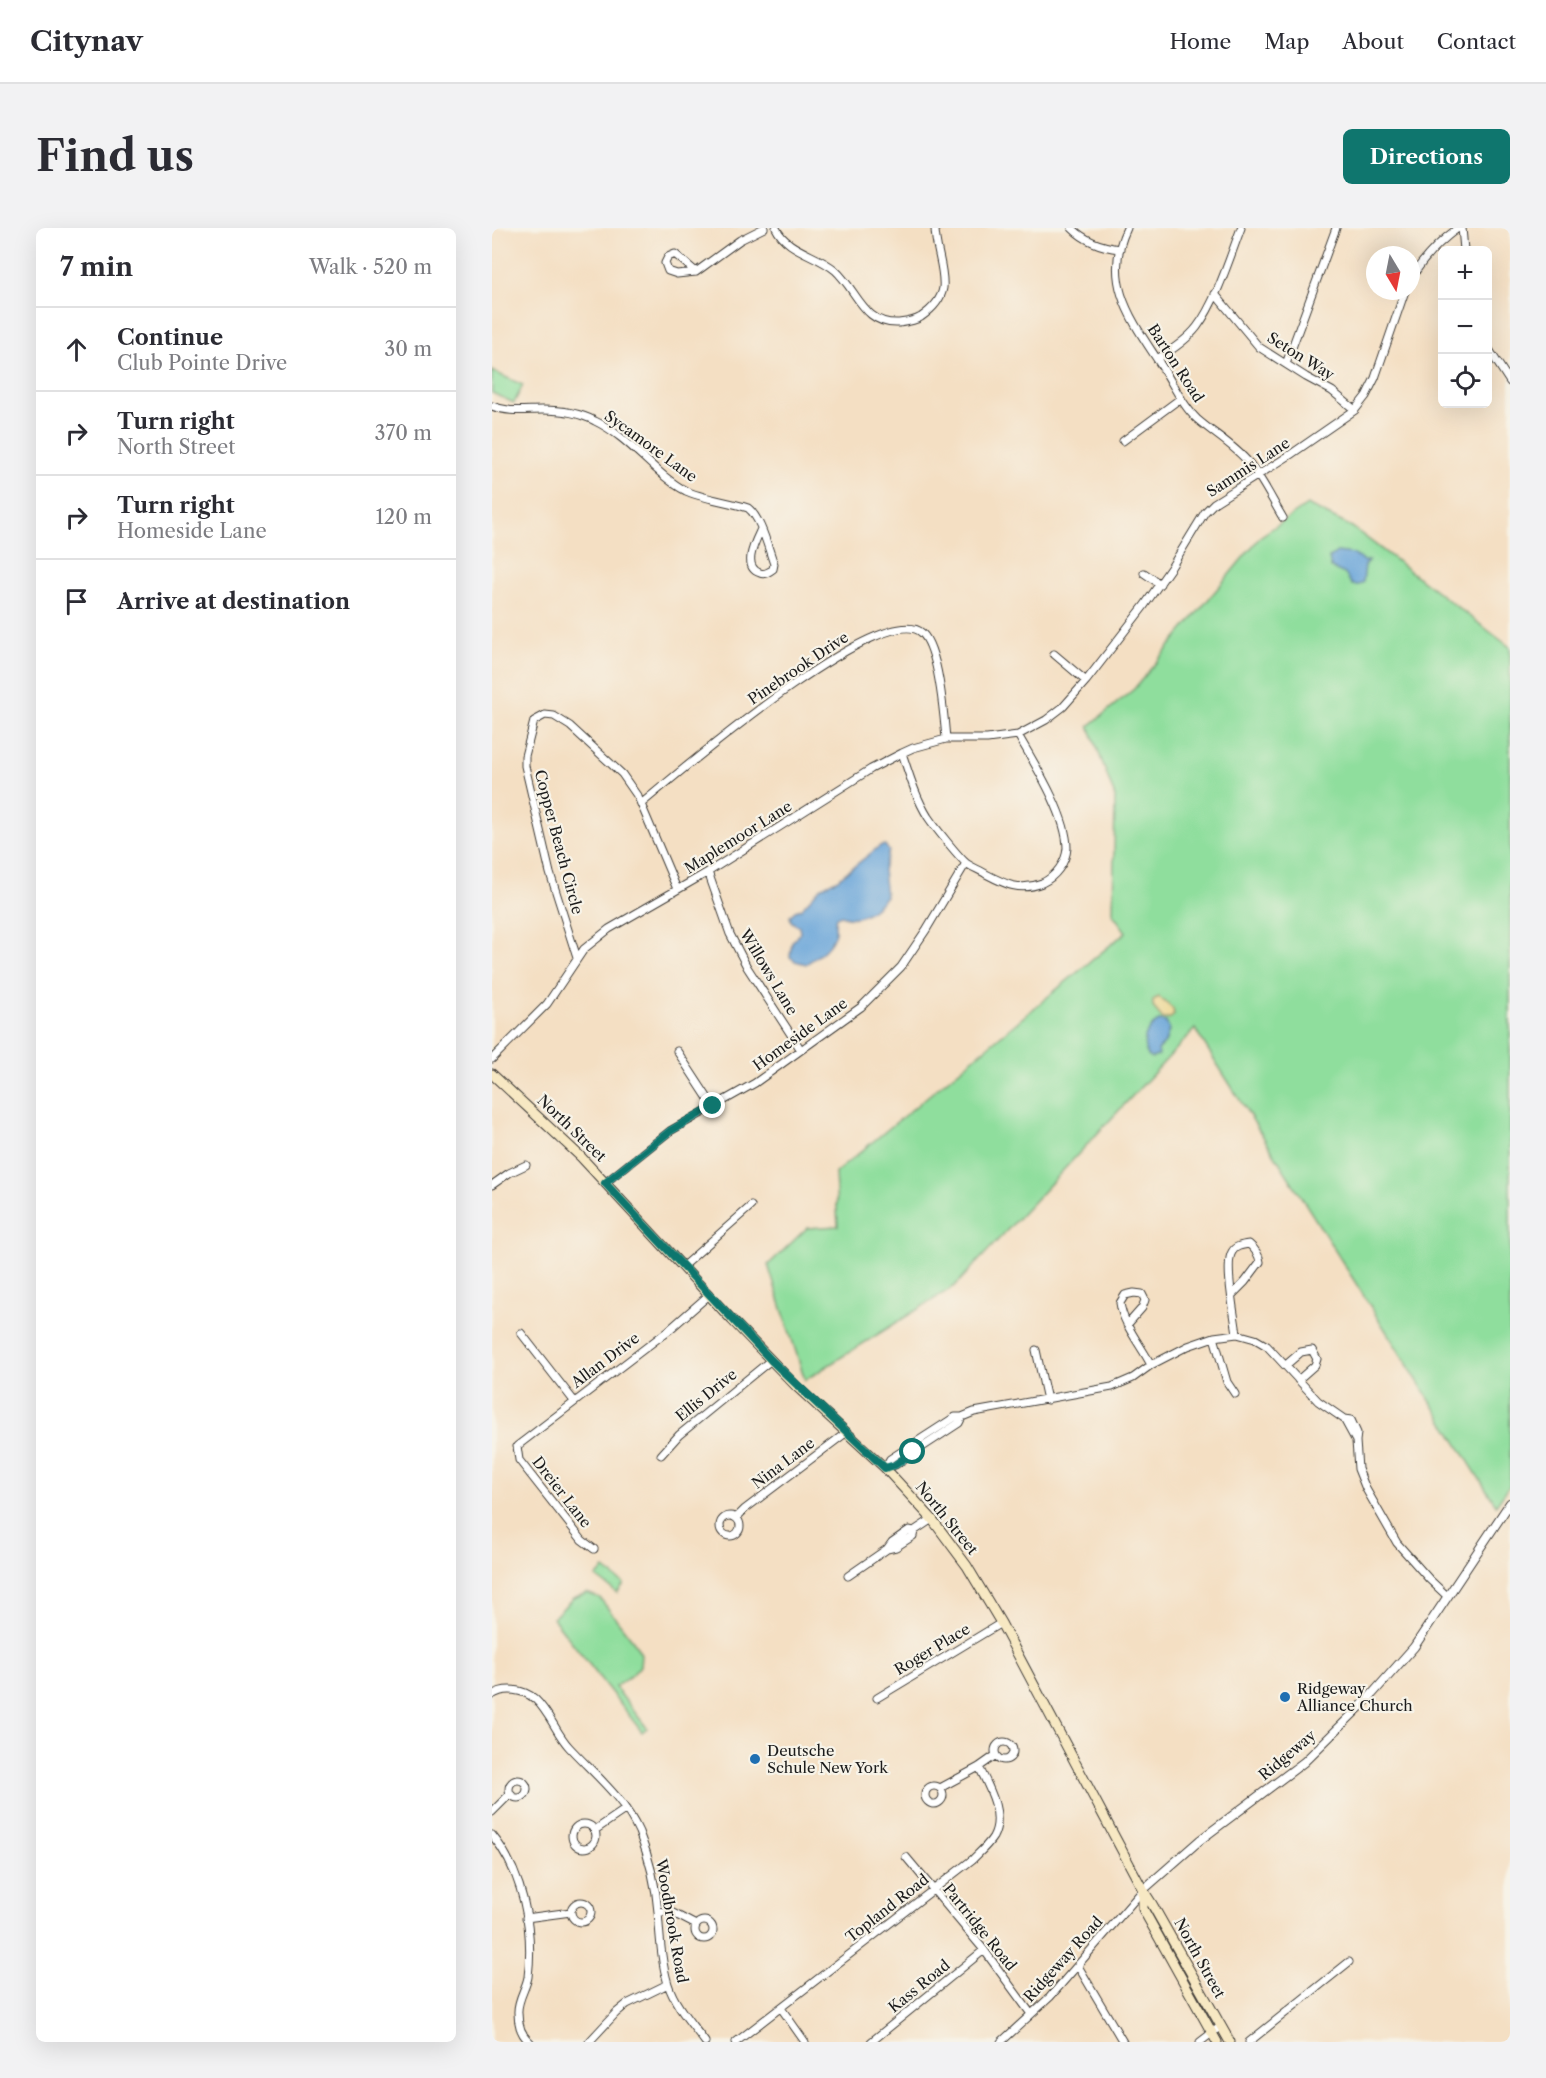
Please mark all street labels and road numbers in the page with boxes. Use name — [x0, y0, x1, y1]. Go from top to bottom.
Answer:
street label: Barton Road — [1144, 320, 1208, 406]
street label: Seton Way — [1264, 328, 1339, 384]
street label: Sycamore Lane — [601, 406, 701, 486]
street label: Sammis Lane — [1203, 433, 1293, 501]
street label: Pinebrook Drive — [744, 627, 852, 709]
street label: Copper Beach Circle — [531, 768, 587, 916]
street label: Maplemoor Lane — [681, 796, 795, 878]
street label: Willows Lane — [735, 925, 802, 1018]
street label: Homeside Lane — [749, 993, 851, 1075]
street label: North Street — [533, 1090, 611, 1166]
street label: Allan Drive — [566, 1328, 643, 1392]
street label: Ellis Drive — [672, 1365, 740, 1425]
street label: Nina Lane — [748, 1433, 818, 1493]
street label: Dreier Lane — [528, 1453, 596, 1531]
street label: North Street — [912, 1478, 983, 1559]
street label: Roger Place — [891, 1619, 973, 1679]
street label: Ridgeway — [1255, 1725, 1320, 1784]
street label: Woodbrook Road — [652, 1856, 692, 1985]
street label: Topland Road — [842, 1870, 932, 1946]
street label: Partridge Road — [939, 1880, 1021, 1974]
street label: Ridgeway Road — [1019, 1912, 1107, 2006]
street label: North Street — [1170, 1915, 1230, 2002]
street label: Kass Road — [884, 1955, 954, 2017]

